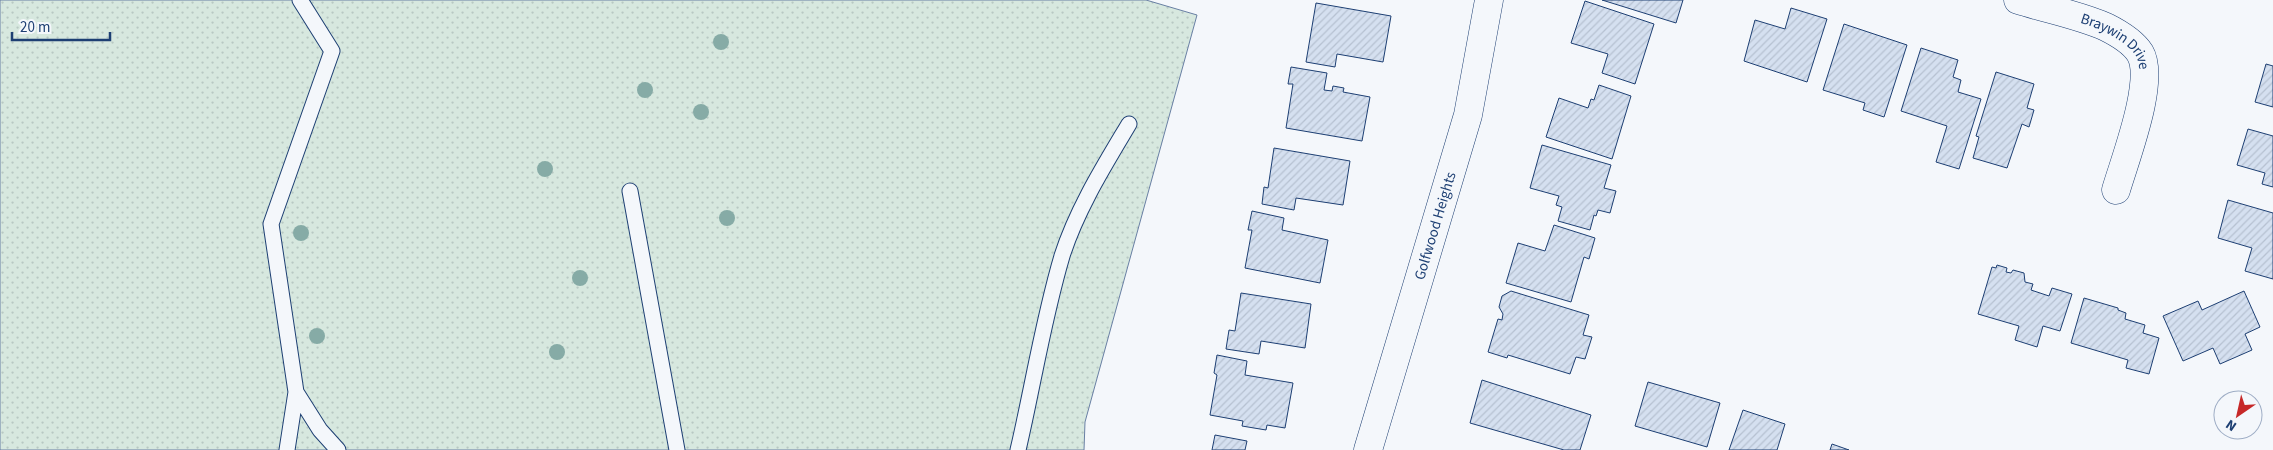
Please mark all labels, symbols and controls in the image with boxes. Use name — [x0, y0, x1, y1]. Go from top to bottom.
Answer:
street label: Braywin Drive — [2078, 8, 2154, 71]
scale bar — [12, 10, 110, 42]
text: 20 m — [20, 17, 50, 38]
street label: Golfwood Heights — [1409, 169, 1461, 283]
north arrow — [2213, 390, 2263, 440]
text: N — [2222, 414, 2241, 436]

